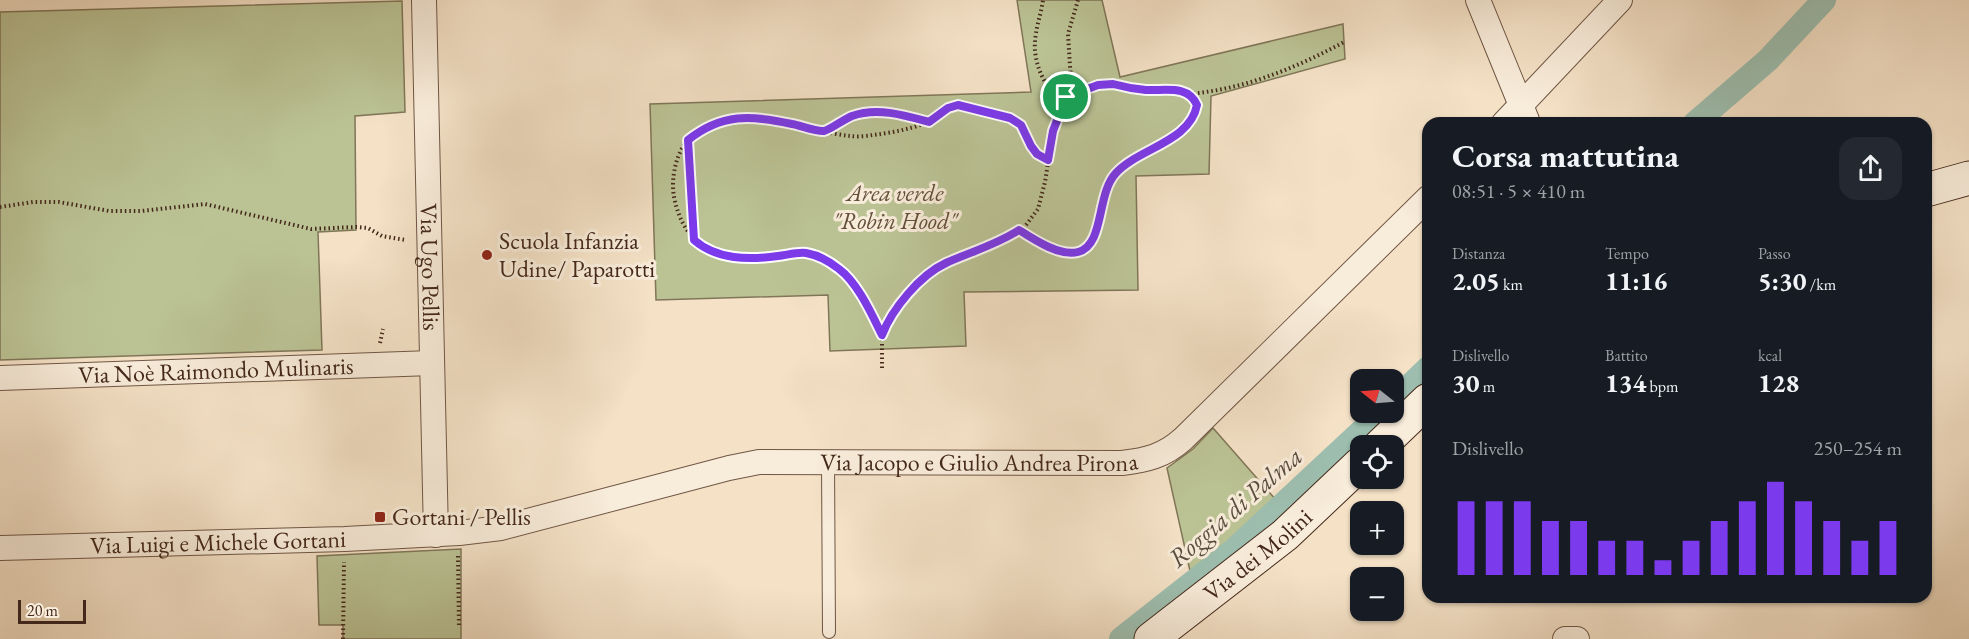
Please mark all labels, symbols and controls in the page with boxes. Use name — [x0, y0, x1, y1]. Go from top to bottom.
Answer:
pin — [1040, 71, 1091, 122]
icon: arrive — [1049, 80, 1082, 113]
text: Corsa mattutina — [1452, 134, 1679, 177]
button: share — [1839, 137, 1902, 200]
park label: Area verde "Robin Hood" — [833, 177, 959, 236]
text: 08:51 · 5 × 410 m — [1452, 178, 1585, 204]
street label: Via Ugo Pellis — [414, 203, 447, 331]
place label: Scuola Infanzia Udine/ Paparotti — [499, 225, 655, 284]
text: Distanza — [1452, 243, 1505, 264]
text: Tempo — [1605, 243, 1649, 264]
text: Passo — [1758, 243, 1791, 264]
marker: Scuola Infanzia Udine/ Paparotti — [480, 248, 494, 262]
text: 2.05 — [1452, 264, 1500, 298]
text: 11:16 — [1605, 264, 1667, 298]
text: 5:30 — [1758, 264, 1807, 298]
text: km — [1500, 274, 1523, 295]
text: /km — [1807, 274, 1836, 295]
text: Dislivello — [1452, 345, 1509, 366]
text: Battito — [1605, 345, 1648, 366]
text: kcal — [1758, 345, 1782, 366]
street label: Via Noè Raimondo Mulinaris — [78, 350, 354, 390]
text: 30 — [1452, 366, 1480, 400]
text: 134 — [1605, 366, 1646, 400]
text: 128 — [1758, 366, 1799, 400]
north arrow — [1350, 369, 1404, 423]
map controls — [1350, 369, 1404, 621]
text: m — [1480, 376, 1495, 397]
text: bpm — [1646, 376, 1678, 397]
button: locate — [1350, 435, 1404, 489]
text: Dislivello — [1452, 435, 1524, 461]
text: 250–254 m — [1814, 435, 1902, 461]
water label: Roggia di Palma — [1161, 439, 1309, 575]
street label: Via Jacopo e Giulio Andrea Pirona — [820, 445, 1141, 478]
place label: Gortani / Pellis — [392, 501, 531, 532]
street label: Via dei Molini — [1197, 501, 1319, 608]
button: + — [1350, 501, 1404, 555]
marker: Gortani / Pellis — [373, 510, 387, 524]
street label: Via Luigi e Michele Gortani — [90, 523, 346, 561]
button: − — [1350, 567, 1404, 621]
scale bar — [18, 597, 86, 624]
text: 20 m — [27, 600, 58, 621]

